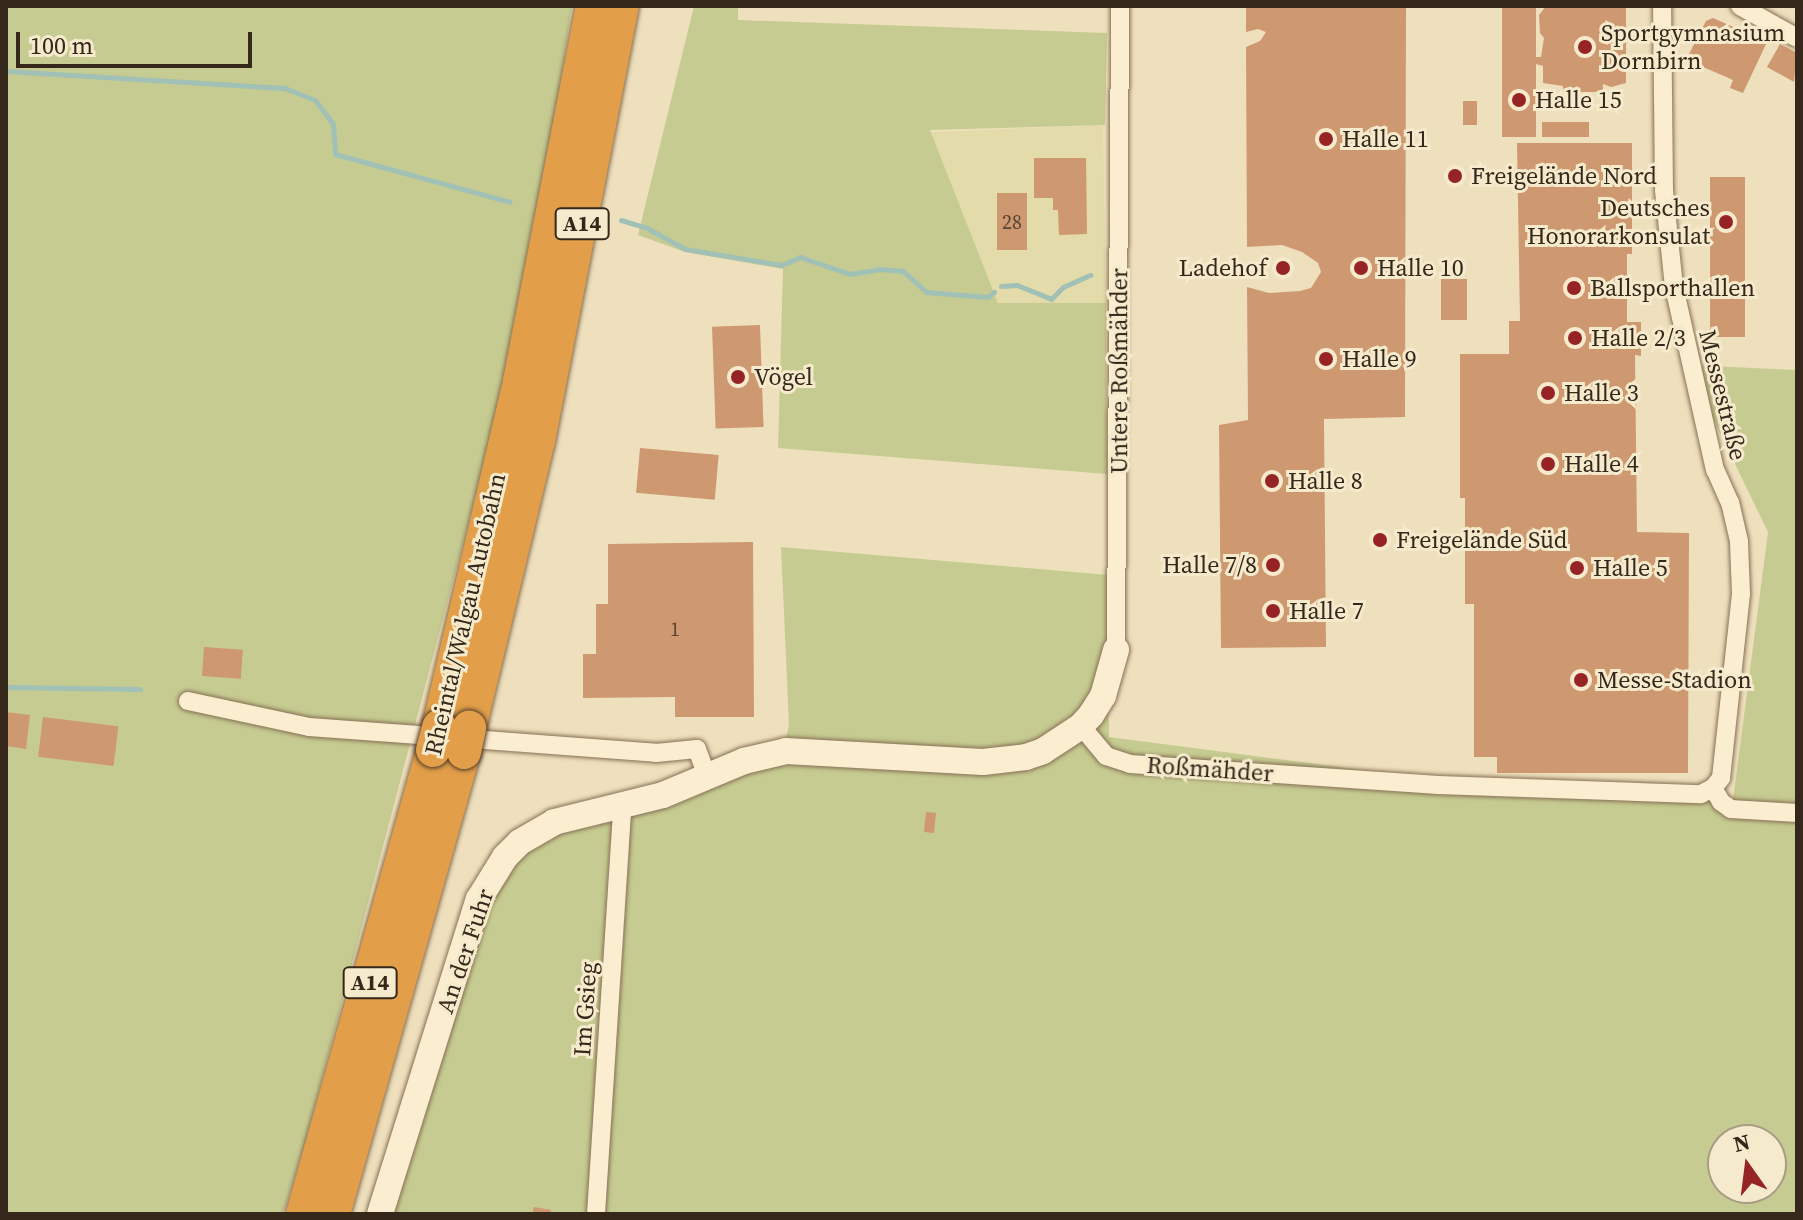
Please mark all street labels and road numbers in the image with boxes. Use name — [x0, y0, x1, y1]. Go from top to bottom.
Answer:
road number: A14 — [554, 206, 610, 242]
street label: Untere Roßmähder — [1105, 268, 1133, 474]
street label: Messestraße — [1693, 327, 1753, 463]
street label: Rheintal/Walgau Autobahn — [419, 470, 511, 758]
street label: Roßmähder — [1146, 750, 1274, 788]
street label: An der Fuhr — [430, 885, 500, 1017]
street label: Im Gsieg — [567, 961, 603, 1057]
road number: A14 — [342, 965, 398, 1001]

